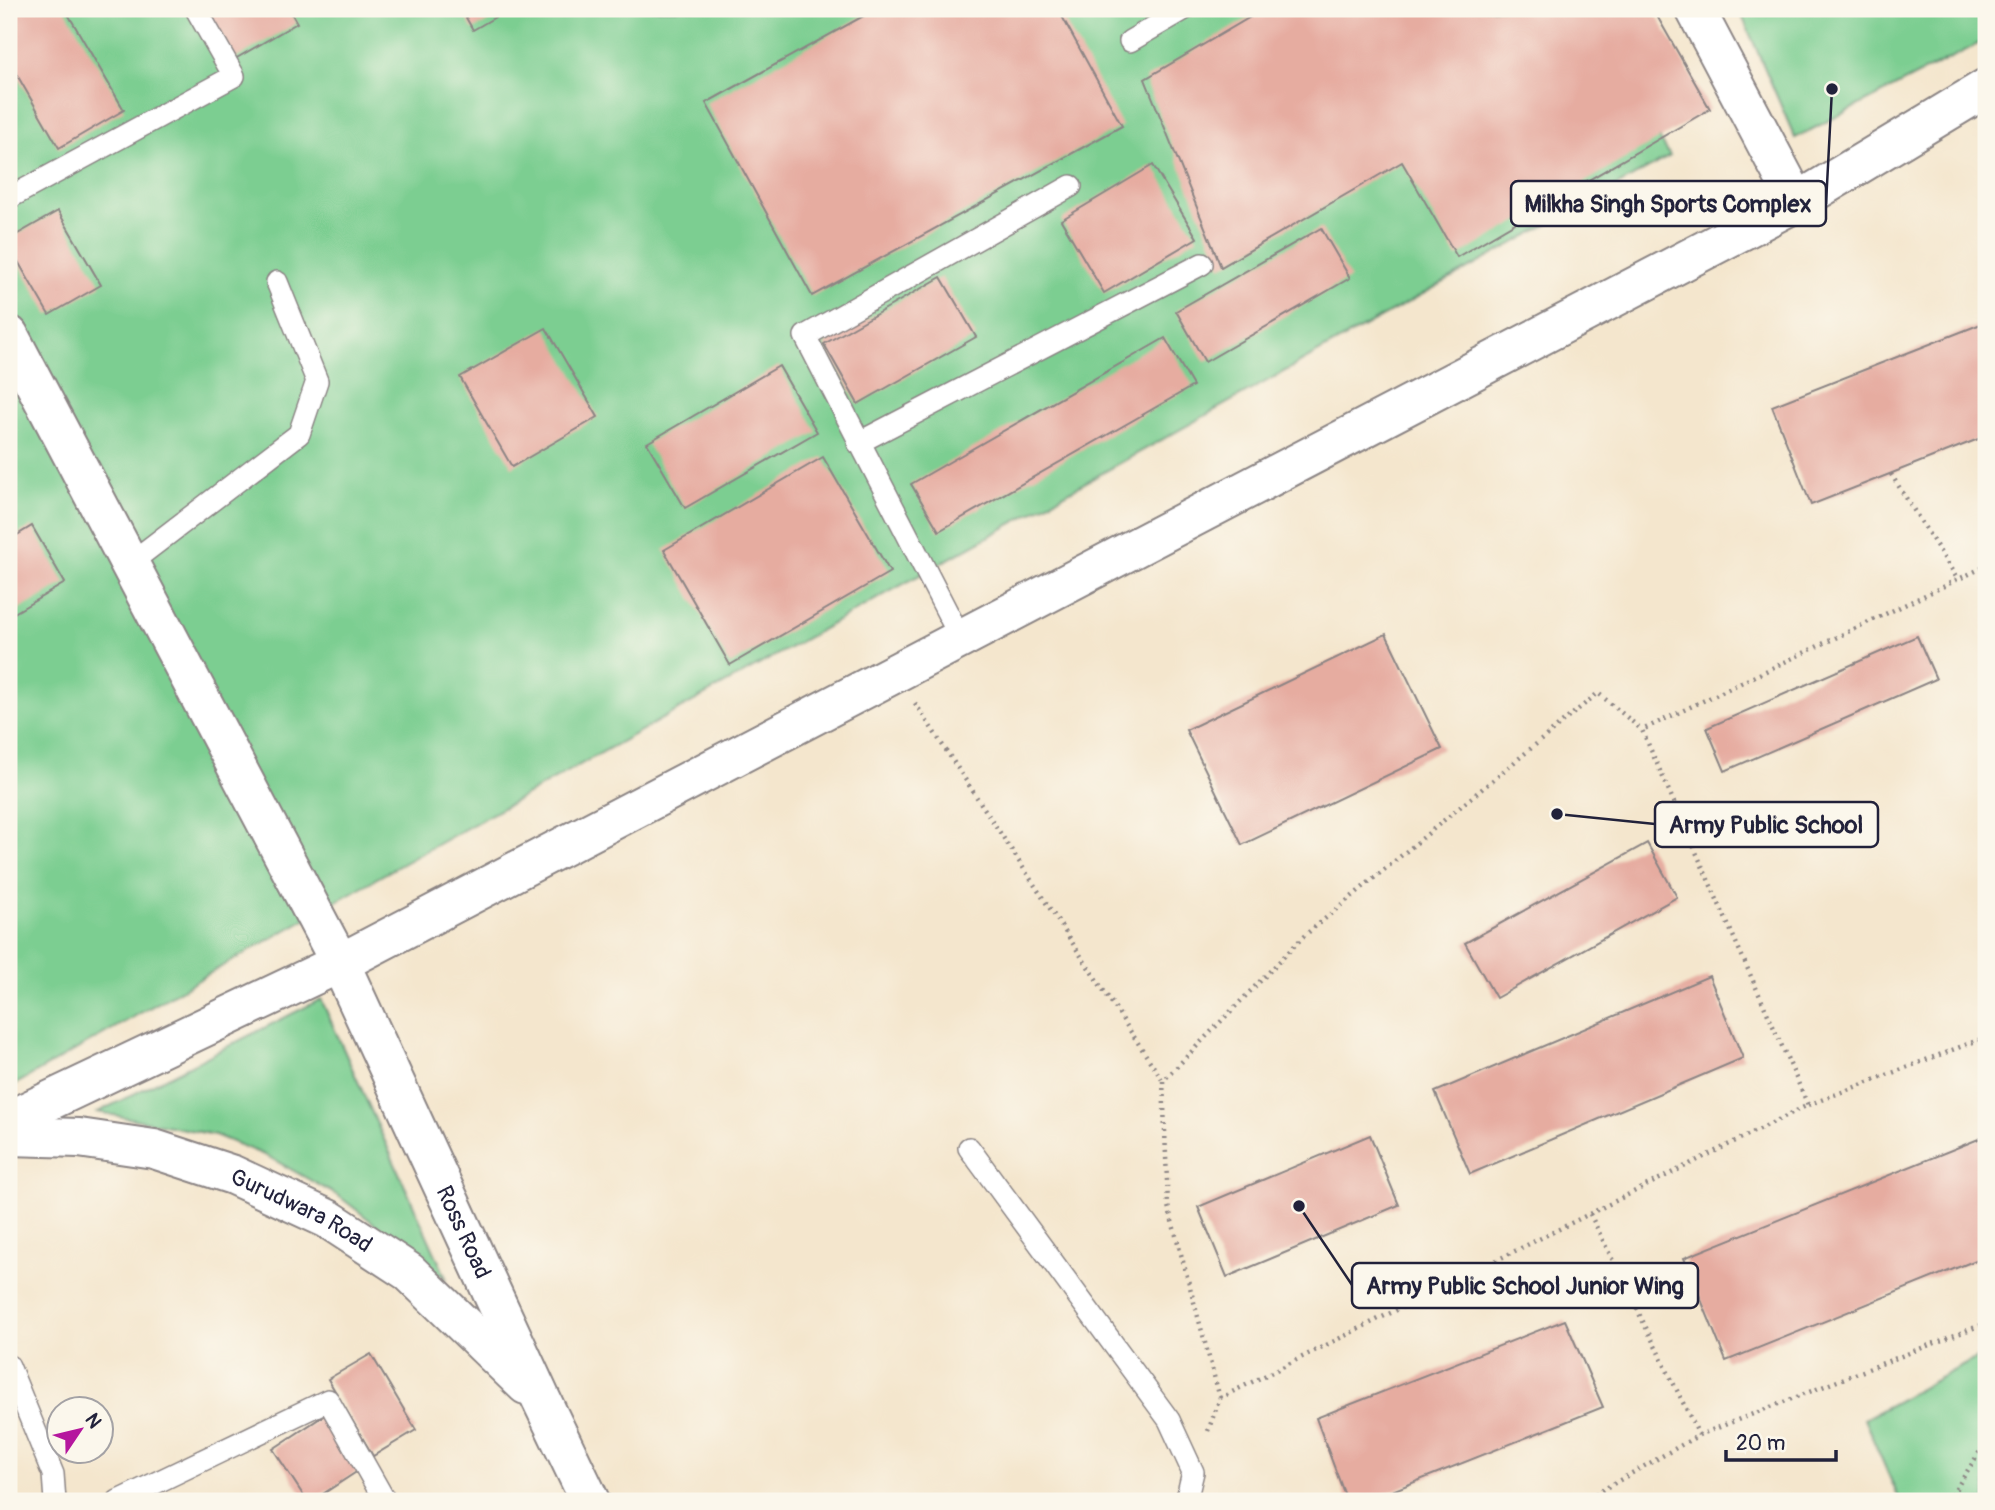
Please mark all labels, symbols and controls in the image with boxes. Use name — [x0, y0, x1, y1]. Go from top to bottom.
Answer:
callout: Milkha Singh Sports Complex — [1511, 181, 1826, 226]
text: Milkha Singh Sports Complex — [1525, 190, 1811, 219]
callout: Army Public School — [1655, 802, 1878, 847]
text: Army Public School — [1669, 811, 1863, 840]
street label: Gurudwara Road — [226, 1162, 378, 1259]
street label: Ross Road — [430, 1181, 497, 1283]
callout: Army Public School Junior Wing — [1352, 1263, 1698, 1308]
text: Army Public School Junior Wing — [1366, 1272, 1684, 1301]
north arrow — [46, 1394, 116, 1464]
text: N — [80, 1409, 107, 1433]
scale bar — [1726, 1419, 1836, 1463]
text: 20 m — [1736, 1430, 1785, 1457]

